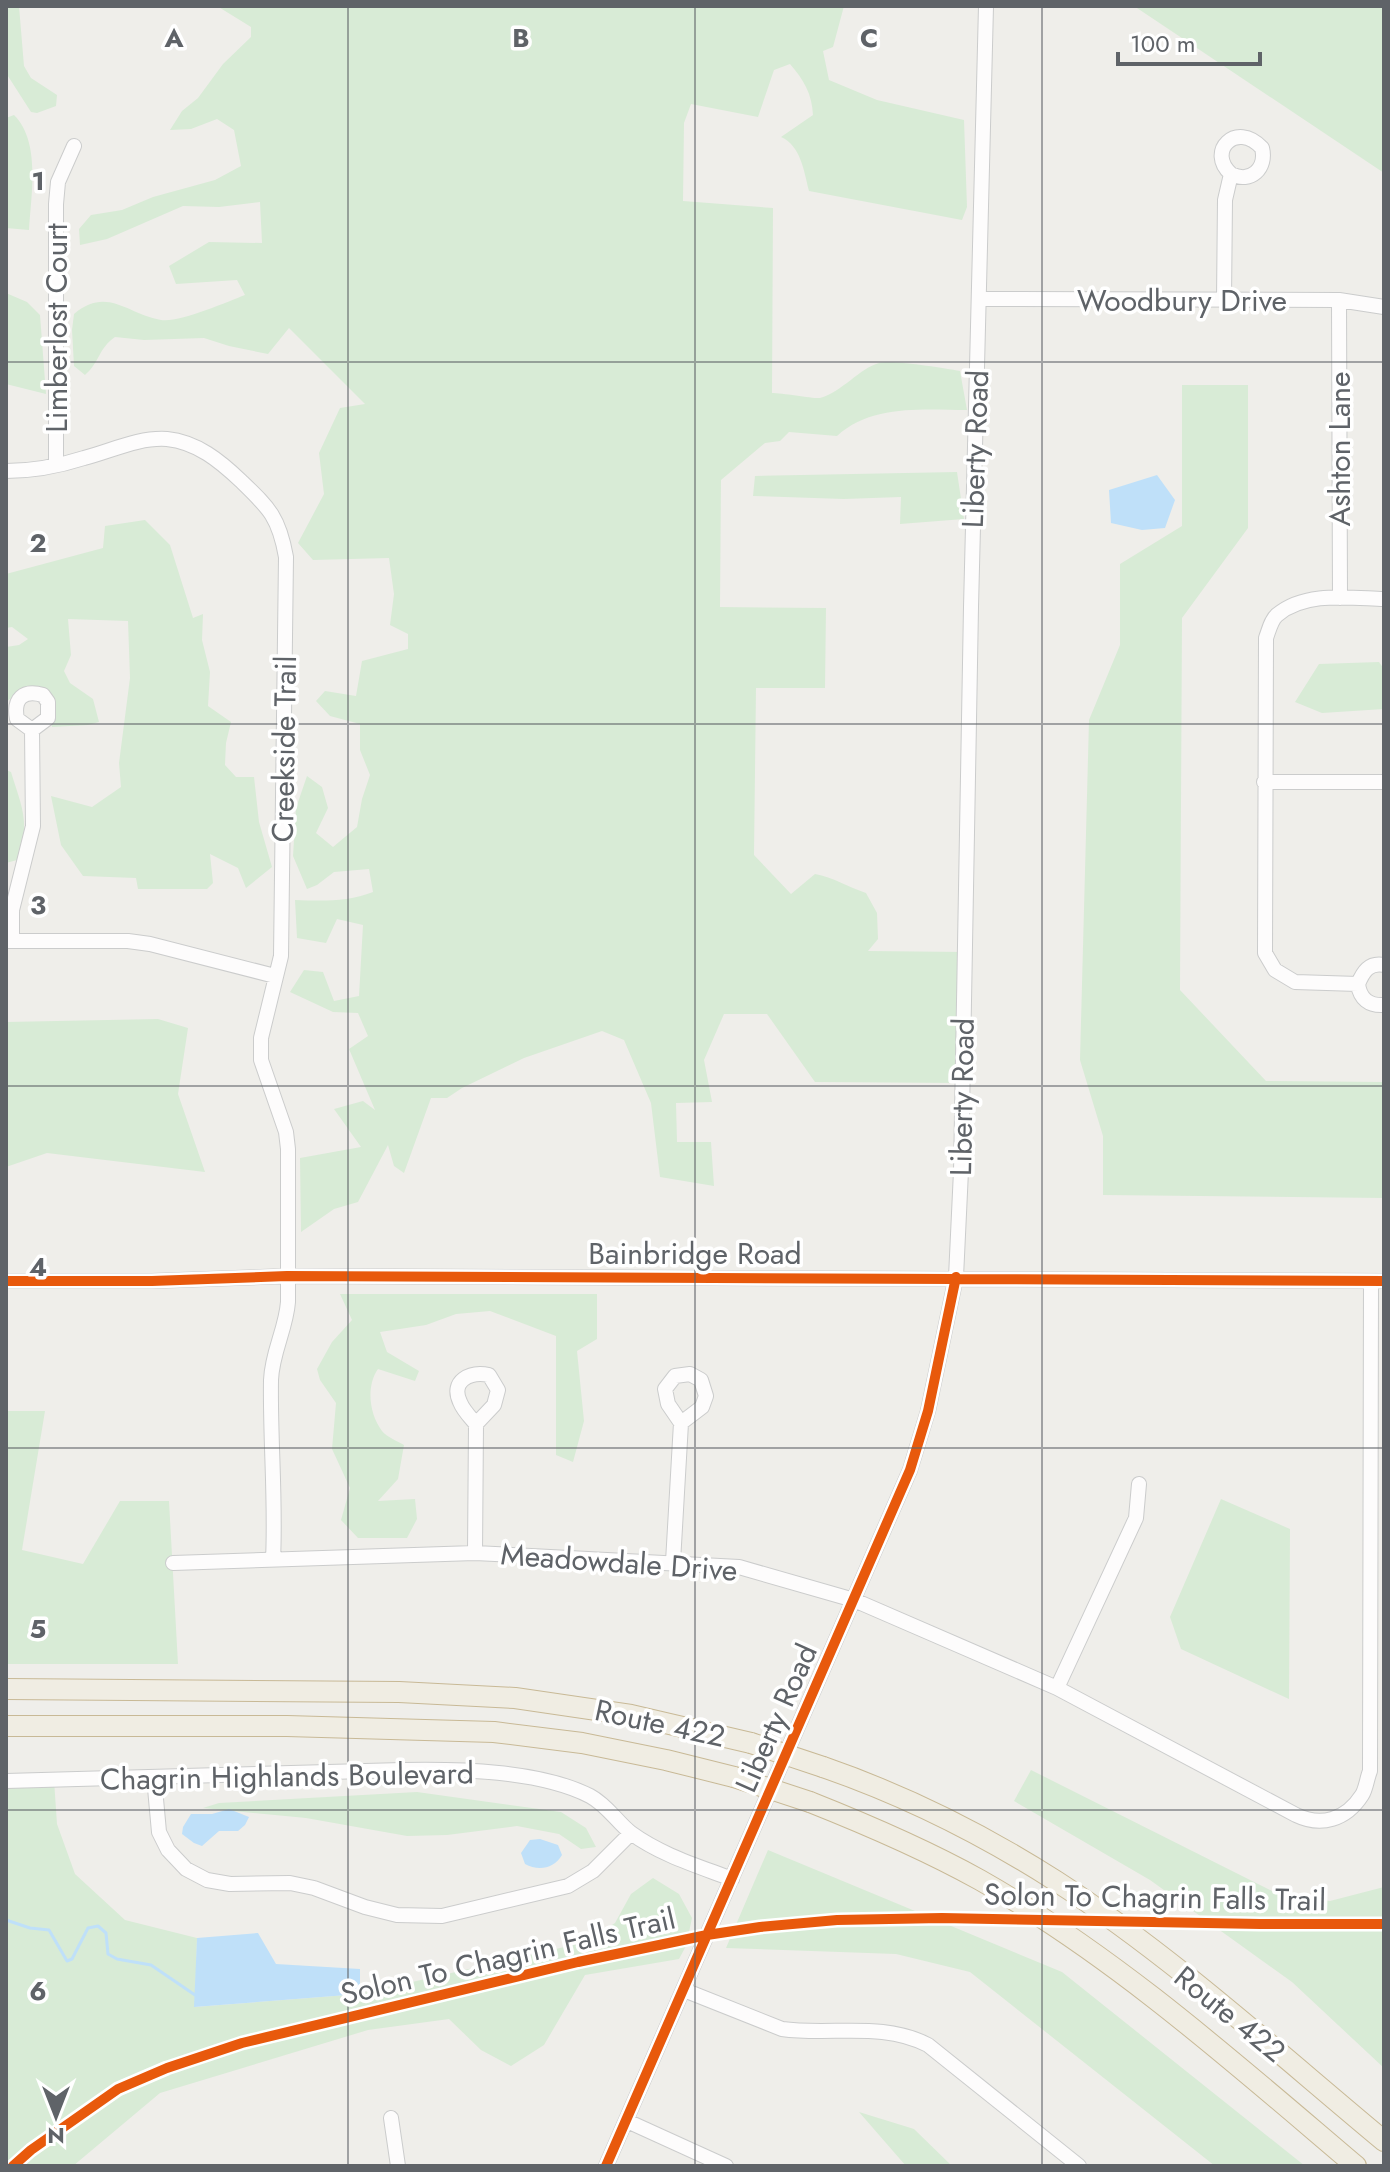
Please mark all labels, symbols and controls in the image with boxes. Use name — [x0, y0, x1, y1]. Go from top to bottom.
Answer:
scale bar — [1118, 16, 1260, 66]
text: A — [163, 19, 184, 57]
text: B — [512, 19, 530, 57]
text: C — [860, 19, 878, 57]
text: 100 m — [1130, 26, 1196, 61]
text: 1 — [31, 162, 45, 200]
street label: Limberlost Court — [35, 223, 78, 433]
street label: Woodbury Drive — [1077, 279, 1287, 322]
street label: Liberty Road — [951, 369, 999, 529]
street label: Ashton Lane — [1318, 371, 1361, 527]
text: 2 — [29, 524, 47, 562]
street label: Creekside Trail — [261, 655, 307, 843]
text: 3 — [30, 886, 46, 924]
street label: Liberty Road — [939, 1018, 985, 1176]
street label: Bainbridge Road — [588, 1232, 802, 1275]
text: 4 — [29, 1248, 47, 1286]
street label: Meadowdale Drive — [499, 1532, 739, 1592]
text: 5 — [30, 1610, 46, 1648]
street label: Liberty Road — [724, 1637, 828, 1799]
street label: Route 422 — [591, 1688, 729, 1758]
street label: Chagrin Highlands Boulevard — [100, 1751, 474, 1801]
street label: Solon To Chagrin Falls Trail — [984, 1873, 1326, 1921]
street label: Solon To Chagrin Falls Trail — [336, 1897, 680, 2015]
street label: Route 422 — [1165, 1956, 1295, 2072]
text: 6 — [29, 1972, 47, 2010]
north arrow — [16, 2076, 96, 2156]
text: N — [47, 2120, 65, 2152]

